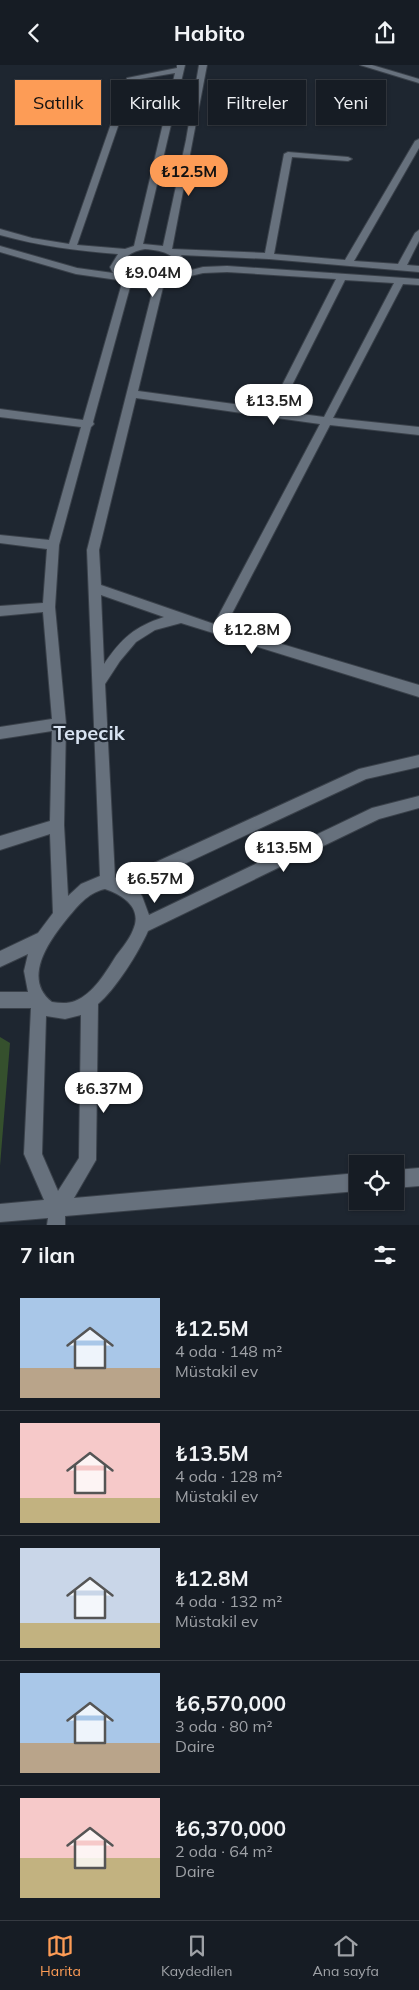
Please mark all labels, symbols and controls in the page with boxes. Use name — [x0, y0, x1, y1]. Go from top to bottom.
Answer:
icon: back — [20, 19, 48, 47]
text: Habito — [174, 19, 245, 47]
icon: share — [371, 19, 399, 47]
chip: Satılık — [15, 80, 101, 125]
chip: Kiralık — [111, 80, 198, 125]
chip: Filtreler — [208, 80, 306, 125]
chip: Yeni — [316, 80, 386, 125]
pin: ₺12.5M — [148, 155, 230, 197]
text: ₺12.5M — [161, 161, 217, 181]
pin: ₺9.04M — [112, 255, 194, 298]
text: ₺9.04M — [125, 262, 181, 282]
pin: ₺13.5M — [233, 383, 315, 426]
text: ₺13.5M — [246, 390, 302, 410]
pin: ₺12.8M — [211, 613, 293, 655]
text: ₺12.8M — [224, 619, 280, 639]
district label: Tepecik — [53, 720, 126, 745]
pin: ₺13.5M — [243, 831, 325, 873]
text: ₺13.5M — [256, 837, 312, 857]
pin: ₺6.57M — [114, 861, 196, 904]
text: ₺6.57M — [127, 868, 183, 888]
pin: ₺6.37M — [63, 1071, 145, 1114]
text: ₺6.37M — [76, 1078, 132, 1098]
map controls — [349, 1155, 404, 1210]
button: locate — [349, 1155, 404, 1210]
icon: filters — [371, 1241, 399, 1269]
text: 7 ilan — [20, 1242, 75, 1268]
text: ₺12.5M — [175, 1315, 249, 1341]
icon: home — [60, 1318, 120, 1378]
text: 4 oda · 148 m² — [175, 1341, 282, 1361]
text: Müstakil ev — [175, 1361, 258, 1381]
text: ₺13.5M — [175, 1440, 249, 1466]
icon: home — [60, 1443, 120, 1503]
text: 4 oda · 128 m² — [175, 1466, 282, 1486]
text: Müstakil ev — [175, 1486, 258, 1506]
text: ₺12.8M — [175, 1565, 249, 1591]
icon: home — [60, 1568, 120, 1628]
text: 4 oda · 132 m² — [175, 1591, 282, 1611]
text: Müstakil ev — [175, 1611, 258, 1631]
text: ₺6,570,000 — [175, 1690, 286, 1716]
icon: home — [60, 1693, 120, 1753]
text: 3 oda · 80 m² — [175, 1716, 273, 1736]
text: Daire — [175, 1736, 215, 1756]
text: ₺6,370,000 — [175, 1815, 286, 1841]
icon: home — [60, 1818, 120, 1878]
text: 2 oda · 64 m² — [175, 1841, 273, 1861]
text: Daire — [175, 1861, 215, 1881]
tab: Harita — [40, 1932, 81, 1980]
tab: Kaydedilen — [161, 1932, 233, 1980]
tab: Ana sayfa — [313, 1932, 379, 1980]

